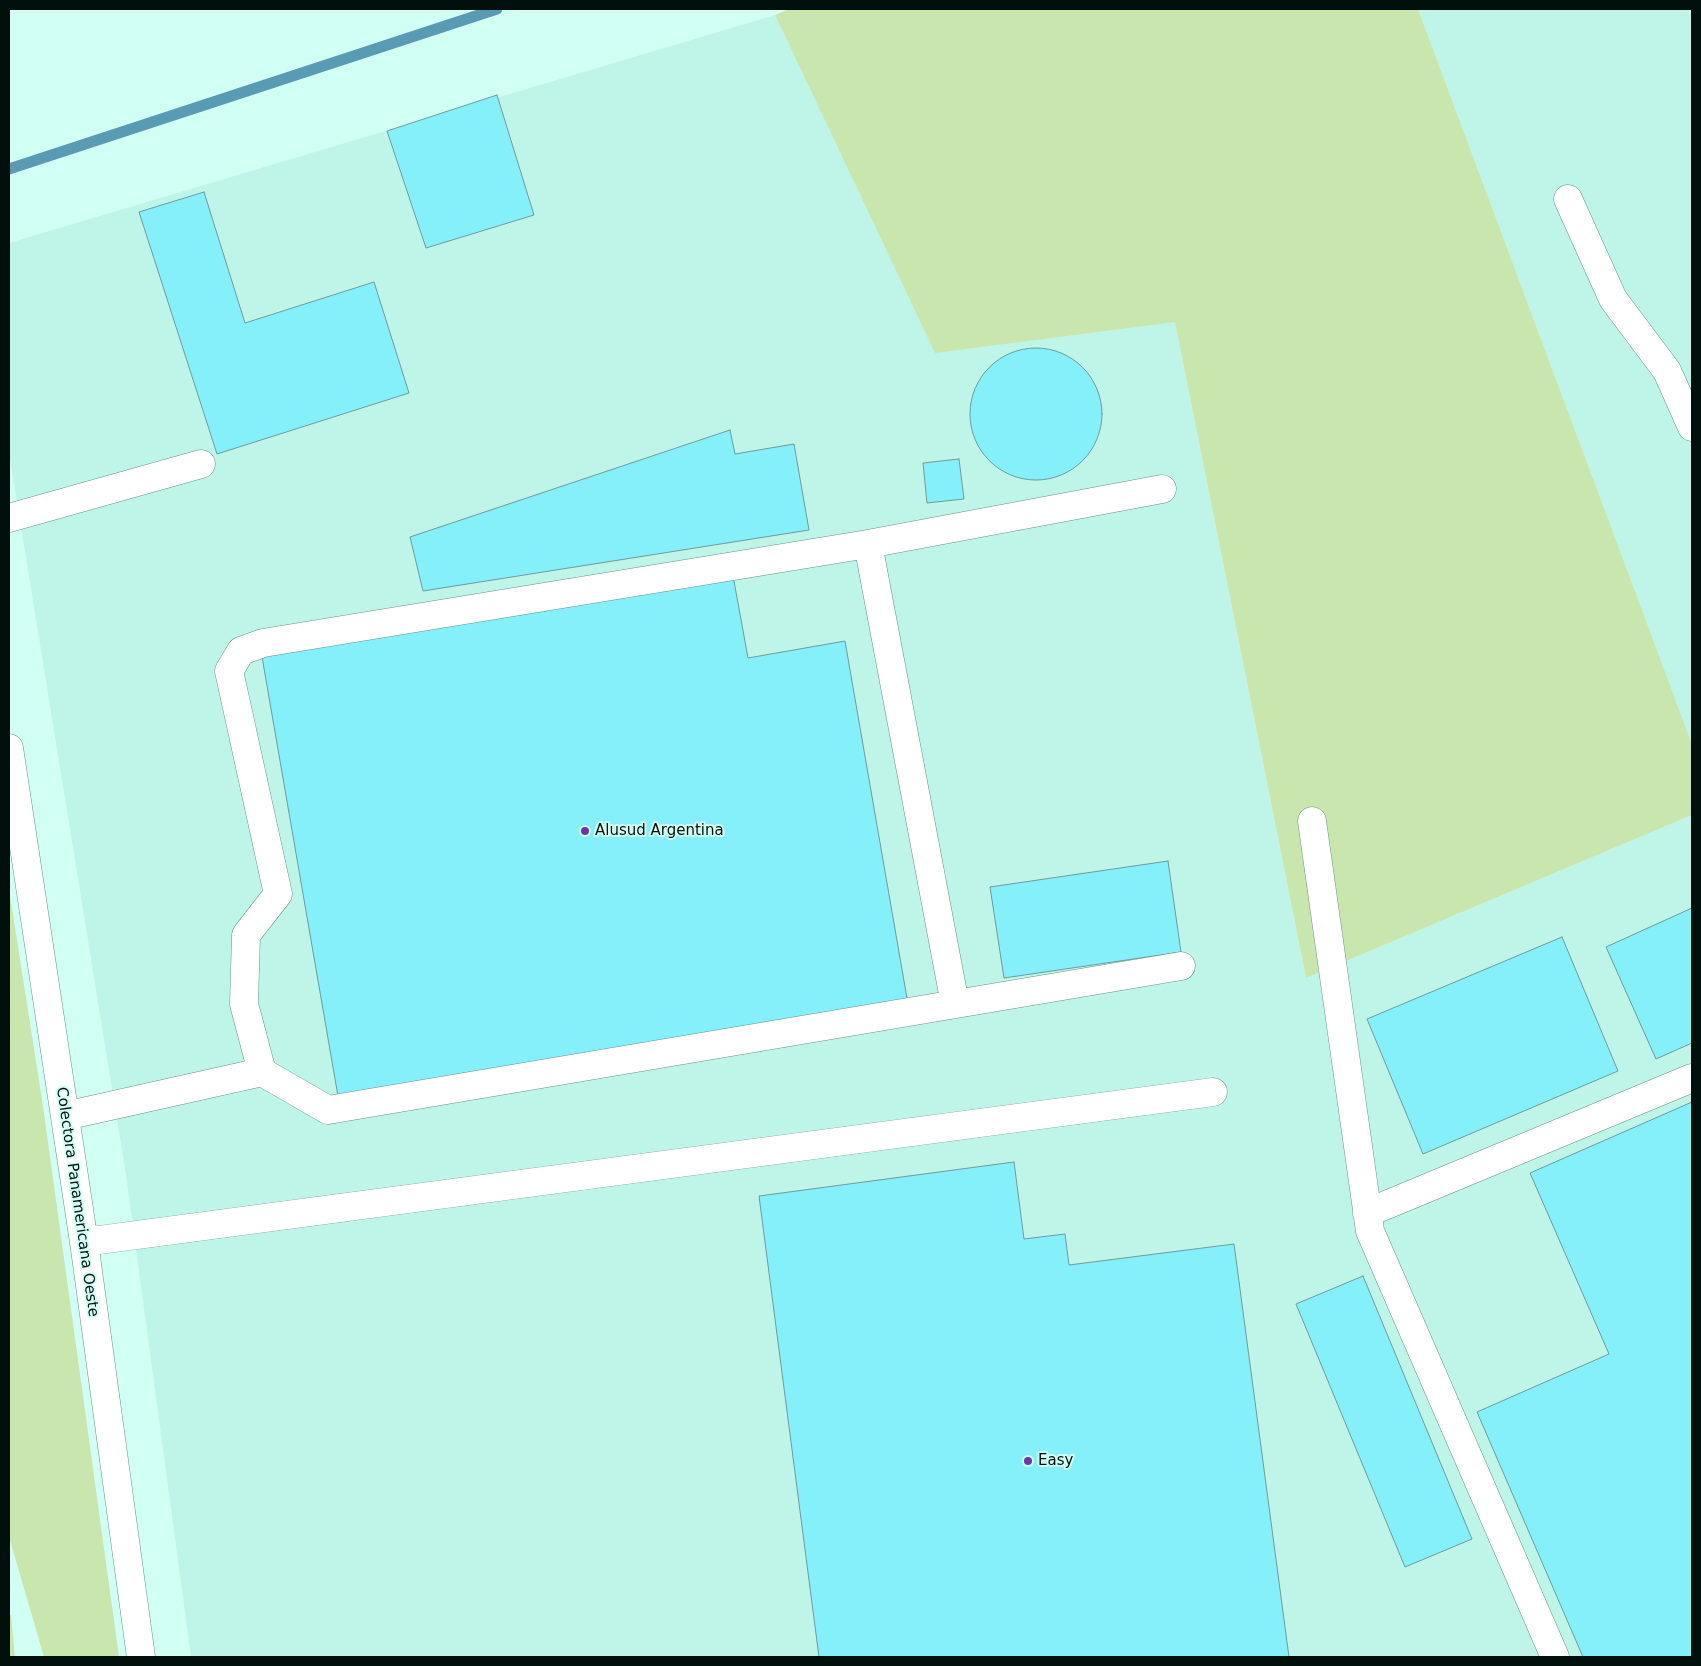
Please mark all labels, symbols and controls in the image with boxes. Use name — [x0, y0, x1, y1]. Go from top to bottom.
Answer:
place label: Alusud Argentina — [595, 822, 724, 840]
marker: Alusud Argentina — [579, 825, 591, 837]
street label: Colectora Panamericana Oeste — [52, 1086, 102, 1318]
place label: Easy — [1038, 1452, 1073, 1470]
marker: Easy — [1022, 1455, 1034, 1467]

